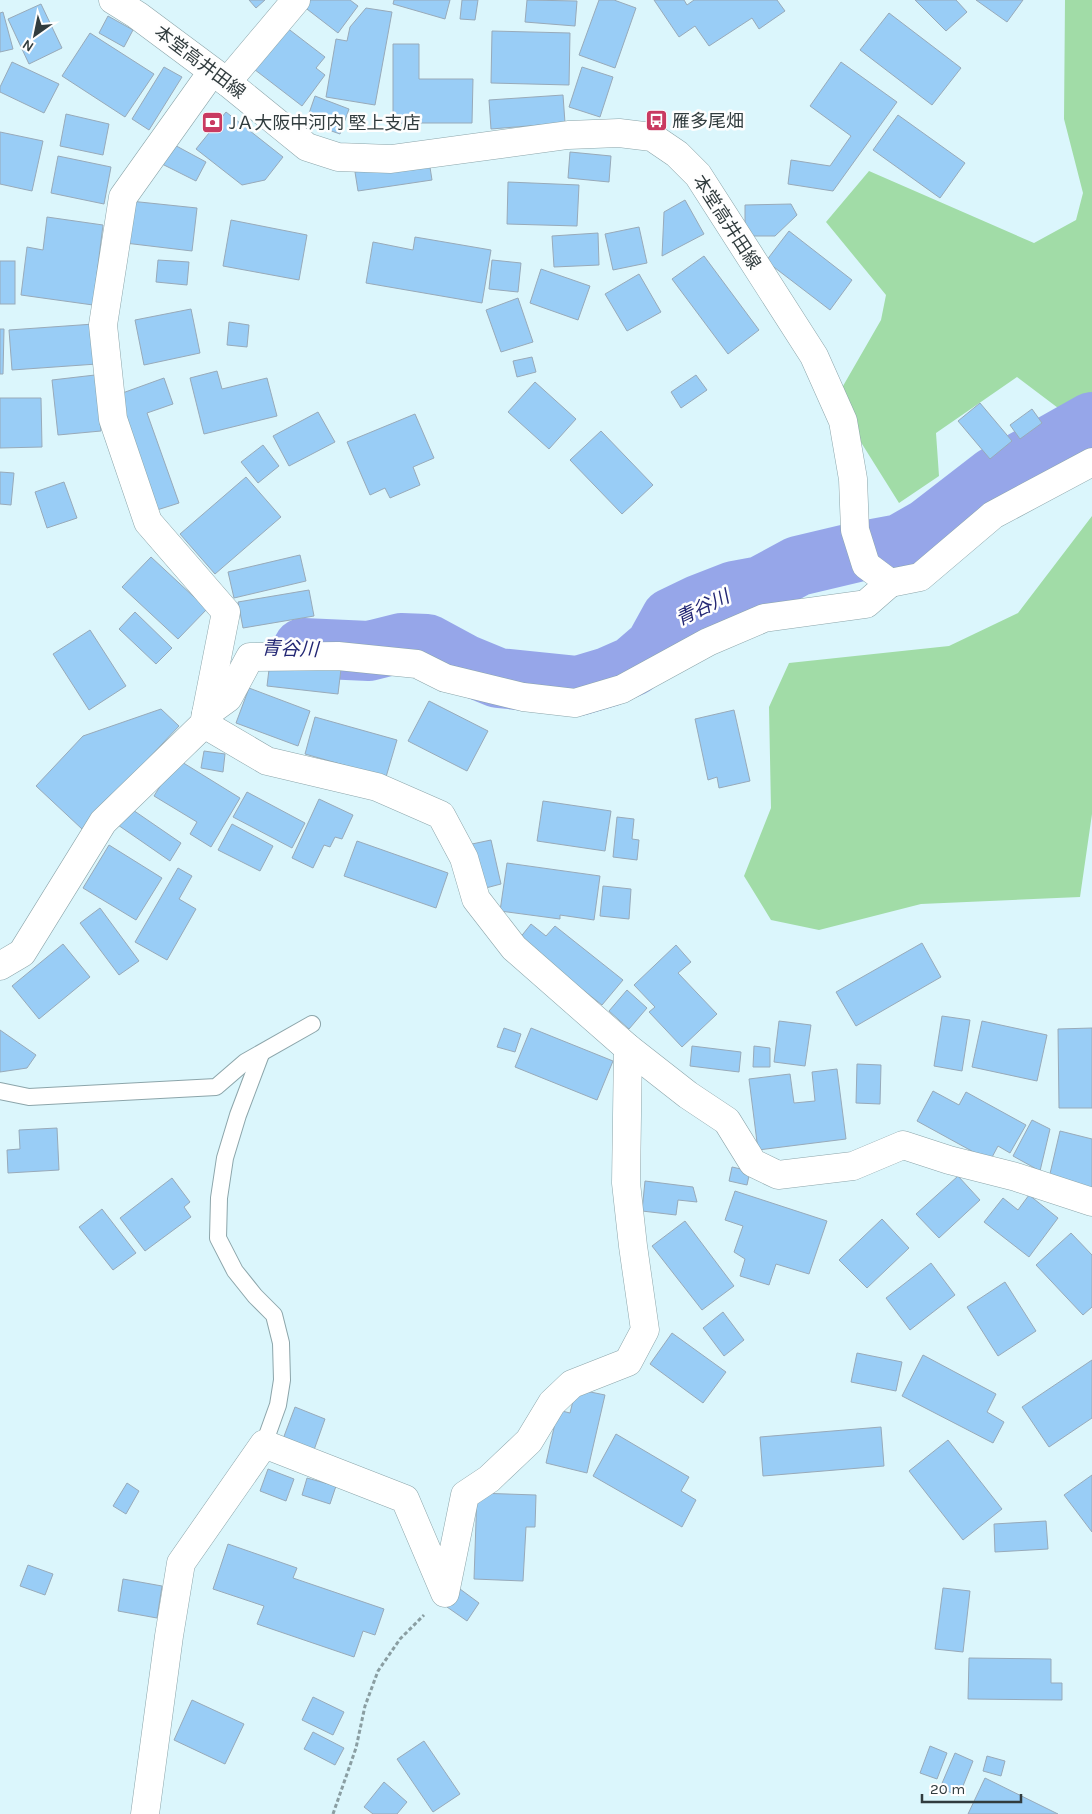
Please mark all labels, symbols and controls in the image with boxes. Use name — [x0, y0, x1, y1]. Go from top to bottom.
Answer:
north arrow — [10, 10, 60, 60]
street label: 本堂高井田線 — [150, 21, 250, 103]
text: N — [19, 36, 37, 55]
bus stop icon: 雁多尾畑 — [644, 109, 668, 133]
place label: 雁多尾畑 — [672, 110, 744, 132]
bank icon: JＡ大阪中河内 堅上支店 — [201, 111, 225, 135]
place label: JＡ大阪中河内 堅上支店 — [229, 112, 421, 134]
street label: 本堂高井田線 — [688, 171, 766, 273]
water label: 青谷川 — [672, 585, 735, 630]
water label: 青谷川 — [261, 637, 321, 661]
scale bar — [922, 1772, 1021, 1804]
text: 20 m — [930, 1780, 965, 1798]

